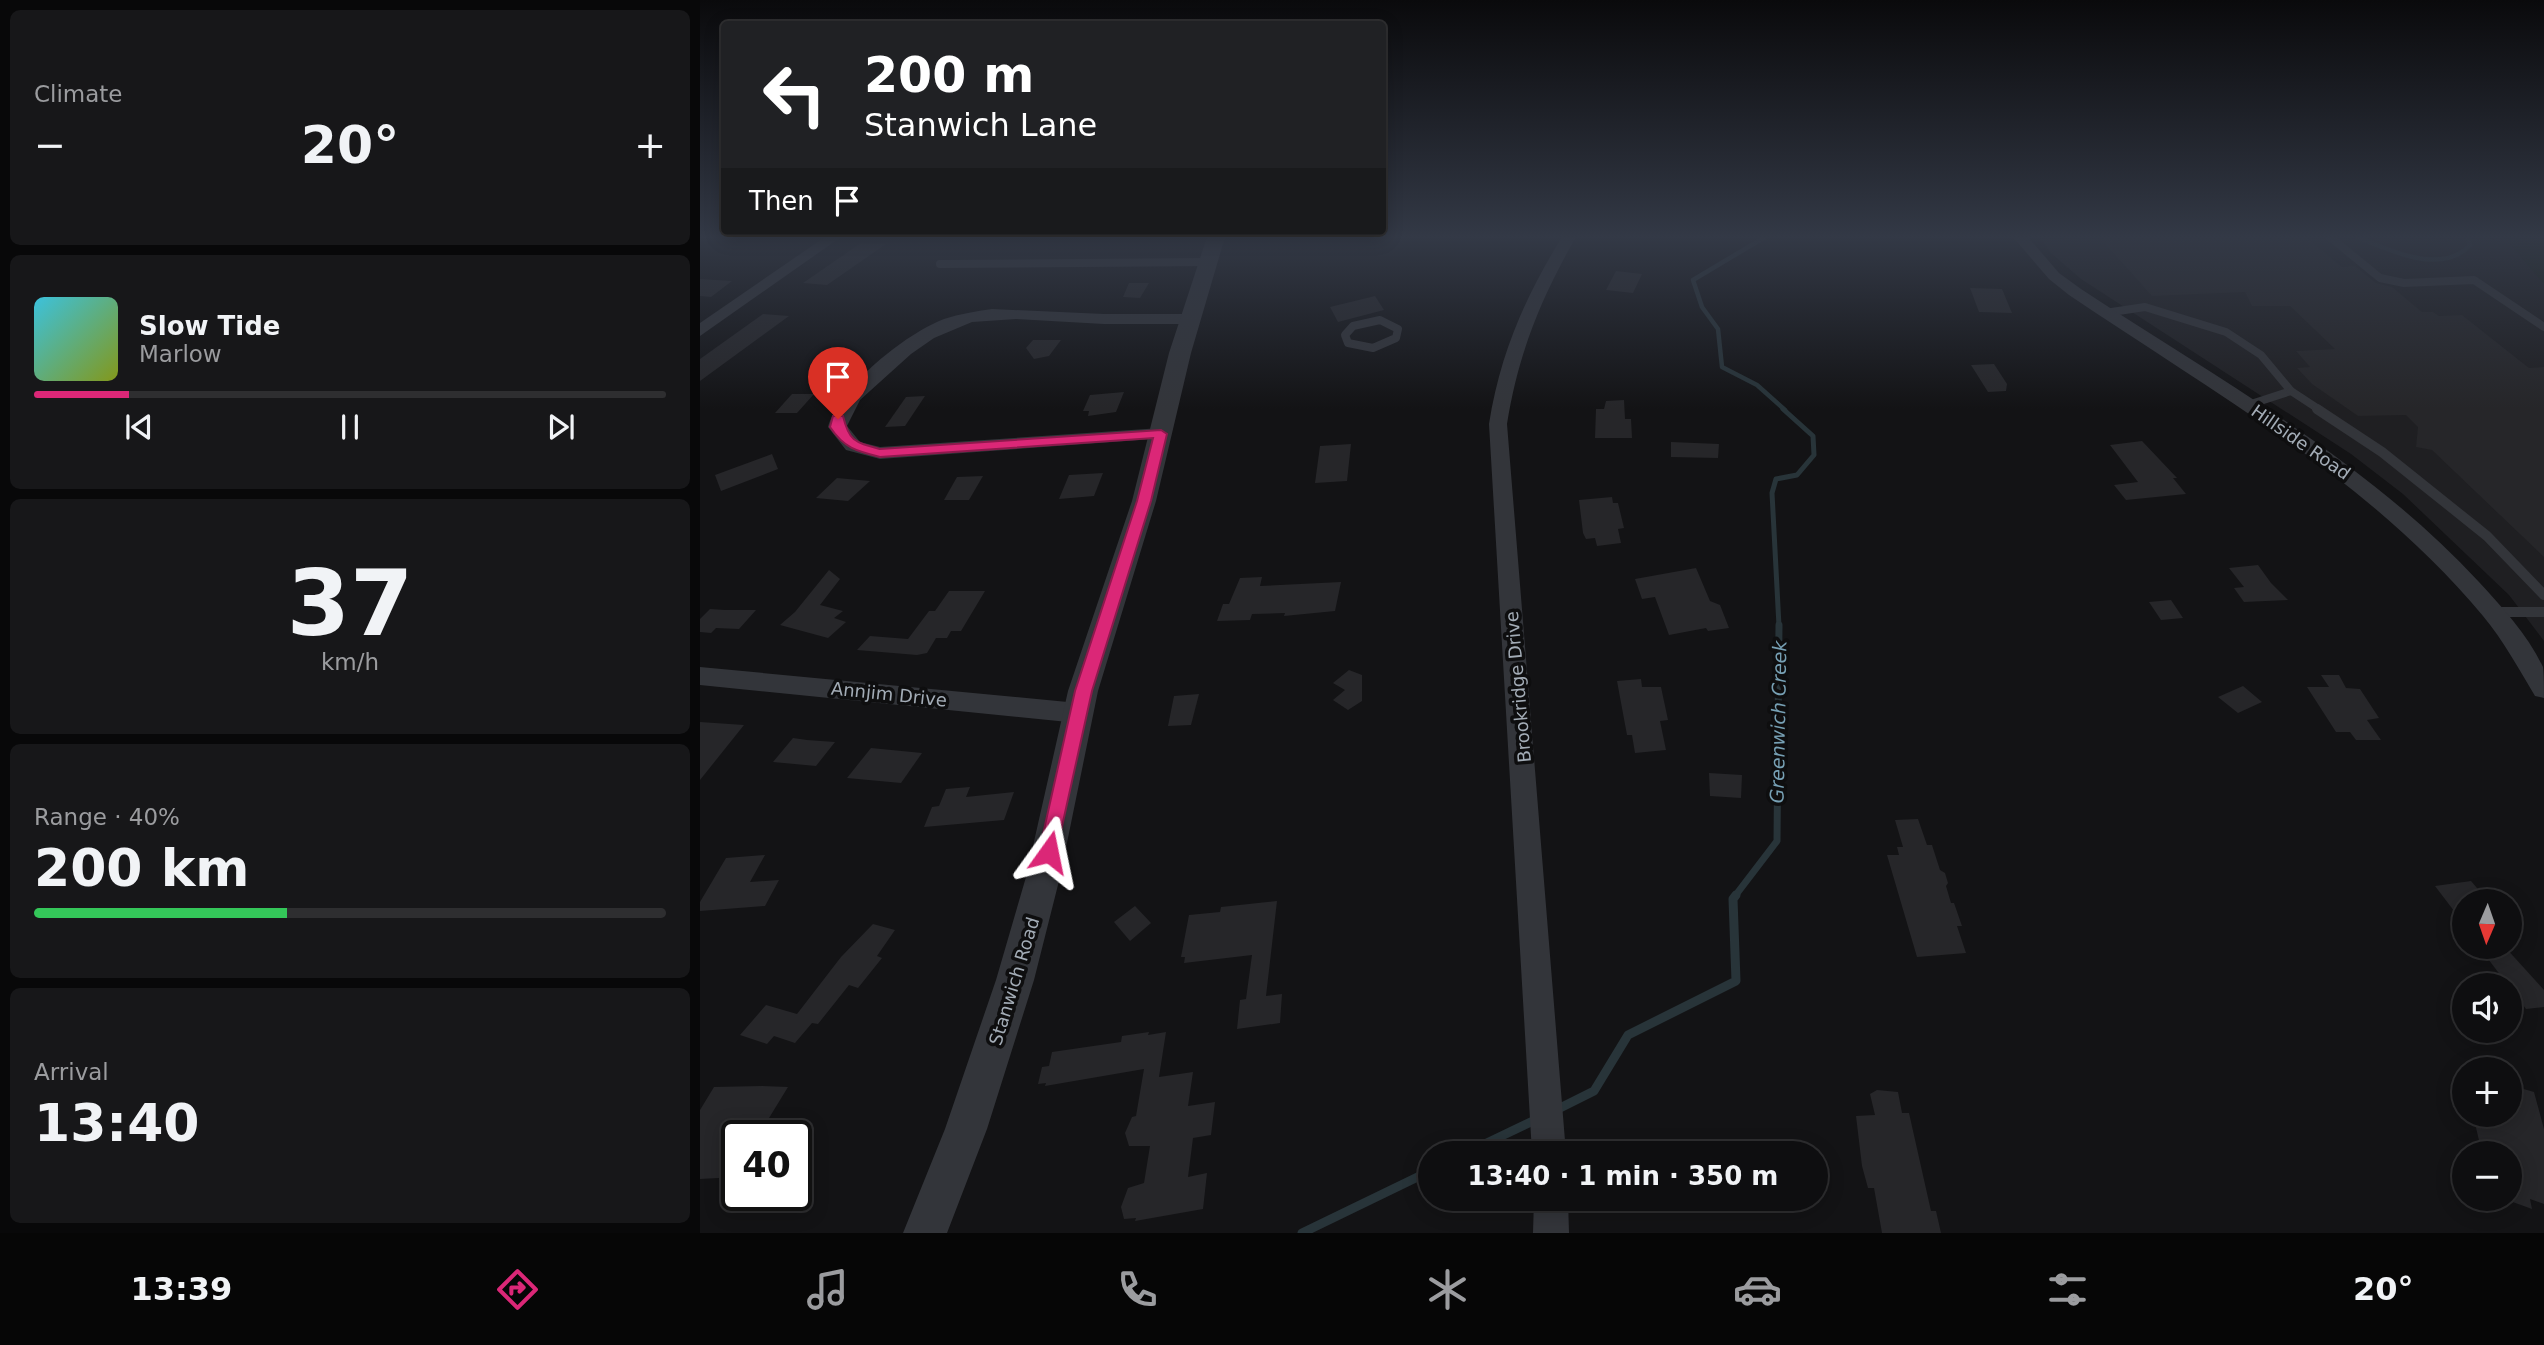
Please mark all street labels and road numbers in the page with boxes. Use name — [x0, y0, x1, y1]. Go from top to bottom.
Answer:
street label: Hillside Road — [2247, 400, 2355, 484]
street label: Brookridge Drive — [1501, 610, 1535, 764]
street label: Annjim Drive — [830, 677, 948, 711]
street label: Stanwich Road — [985, 914, 1043, 1048]

